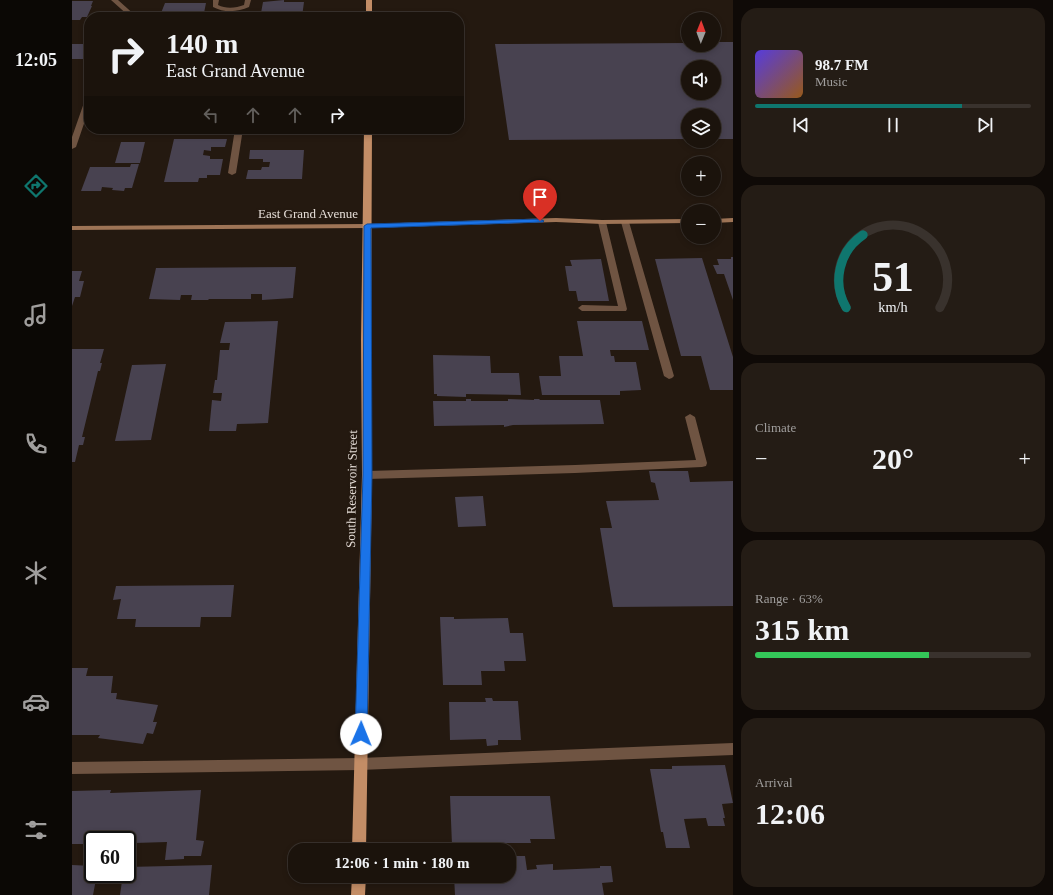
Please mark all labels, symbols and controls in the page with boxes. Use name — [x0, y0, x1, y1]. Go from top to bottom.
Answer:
north arrow — [681, 12, 721, 52]
map controls — [681, 12, 721, 244]
icon: right — [100, 28, 152, 80]
text: 140 m — [166, 28, 238, 59]
text: 12:05 — [15, 50, 57, 70]
text: 98.7 FM — [815, 57, 868, 73]
button: sound — [681, 60, 721, 100]
text: East Grand Avenue — [166, 61, 305, 81]
text: Music — [815, 74, 848, 89]
icon: left — [200, 104, 222, 126]
icon: ahead — [242, 104, 264, 126]
icon: ahead — [284, 104, 306, 126]
icon: right — [326, 104, 348, 126]
button: layers — [681, 108, 721, 148]
icon: previous — [790, 114, 812, 136]
icon: pause — [882, 114, 904, 136]
icon: next — [974, 114, 996, 136]
button: + — [681, 156, 721, 196]
icon: directions — [22, 172, 50, 200]
pin — [523, 180, 557, 221]
icon: arrive — [529, 186, 551, 208]
button: − — [681, 204, 721, 244]
street label: East Grand Avenue — [258, 206, 358, 221]
text: 51 — [872, 254, 914, 300]
text: km/h — [878, 299, 908, 315]
icon: music — [22, 301, 50, 329]
text: Climate — [755, 420, 796, 435]
icon: phone — [22, 430, 50, 458]
street label: South Reservoir Street — [343, 430, 360, 548]
text: 20° — [872, 442, 914, 475]
text: − — [755, 446, 767, 471]
text: + — [1019, 446, 1031, 471]
icon: climate — [22, 559, 50, 587]
text: Range · 63% — [755, 591, 823, 606]
text: 315 km — [755, 613, 849, 646]
icon: car — [22, 688, 50, 716]
position arrow — [340, 713, 382, 755]
text: Arrival — [755, 775, 793, 790]
text: 12:06 — [755, 797, 825, 830]
icon: filters — [22, 816, 50, 844]
speed limit sign: 60 — [84, 831, 136, 883]
text: 12:06 · 1 min · 180 m — [335, 855, 470, 871]

